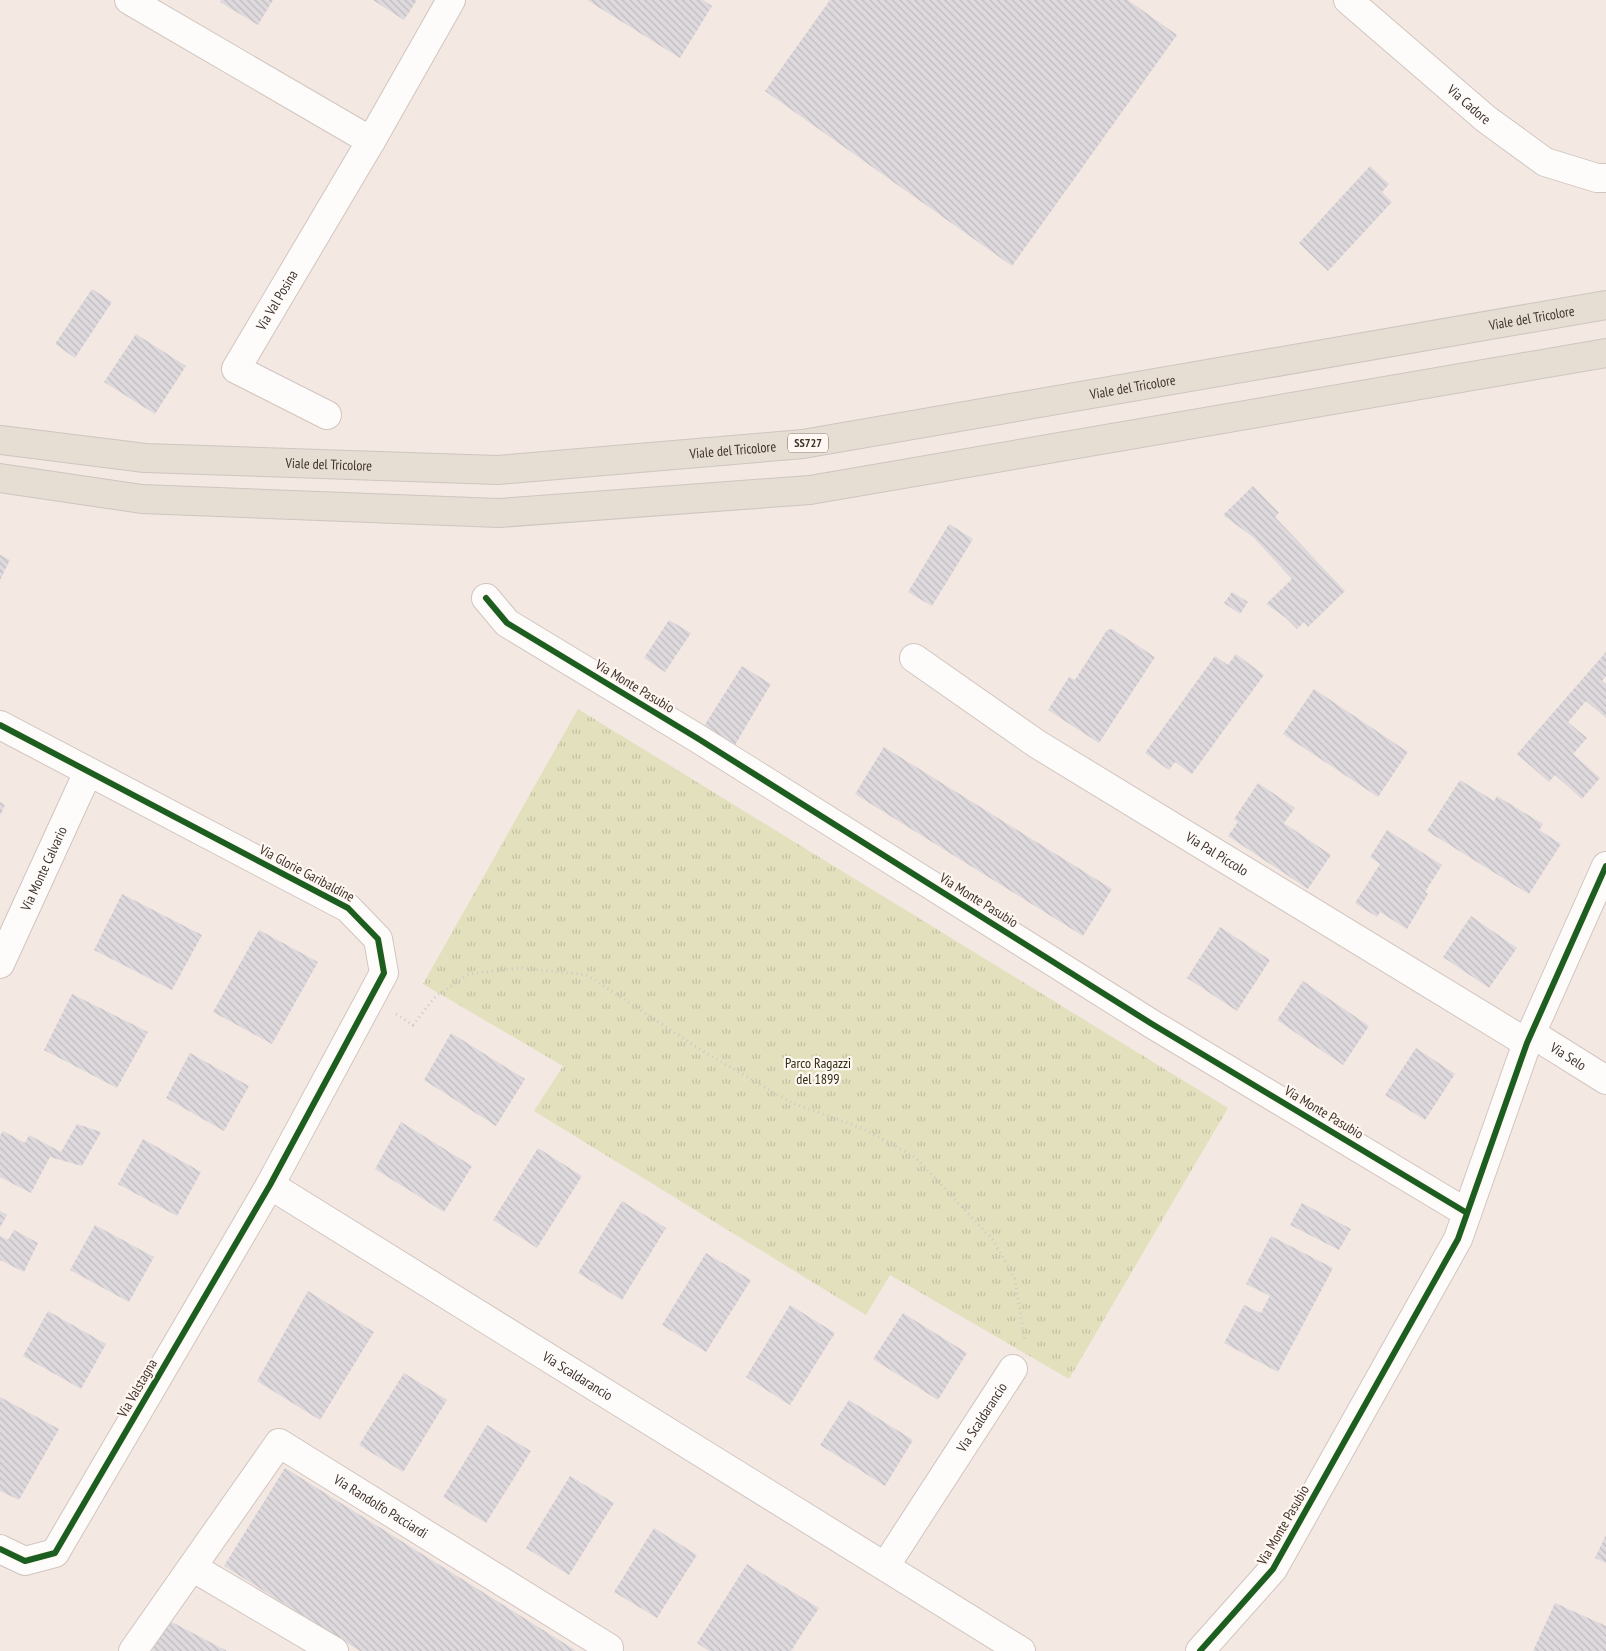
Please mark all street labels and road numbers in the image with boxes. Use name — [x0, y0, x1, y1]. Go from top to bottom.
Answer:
street label: Via Cadore — [1443, 80, 1494, 129]
street label: Via Val Posina — [251, 267, 302, 334]
street label: Viale del Tricolore — [1487, 302, 1576, 334]
street label: Viale del Tricolore — [1087, 371, 1177, 403]
road number: SS727 — [788, 433, 828, 452]
street label: Viale del Tricolore — [688, 437, 777, 463]
street label: Viale del Tricolore — [284, 454, 373, 475]
street label: Via Monte Pasubio — [591, 655, 678, 717]
street label: Via Monte Calvario — [16, 823, 71, 915]
street label: Via Pal Piccolo — [1182, 827, 1252, 880]
street label: Via Glorie Garibaldine — [255, 840, 358, 906]
street label: Via Monte Pasubio — [936, 868, 1022, 931]
street label: Via Selo — [1546, 1038, 1590, 1074]
street label: Via Monte Pasubio — [1280, 1081, 1367, 1143]
street label: Via Scaldarancio — [538, 1347, 616, 1404]
street label: Via Valstagna — [113, 1356, 161, 1421]
street label: Via Scaldarancio — [952, 1379, 1011, 1456]
street label: Via Randolfo Pacciardi — [330, 1470, 431, 1542]
street label: Via Monte Pasubio — [1252, 1482, 1313, 1569]

